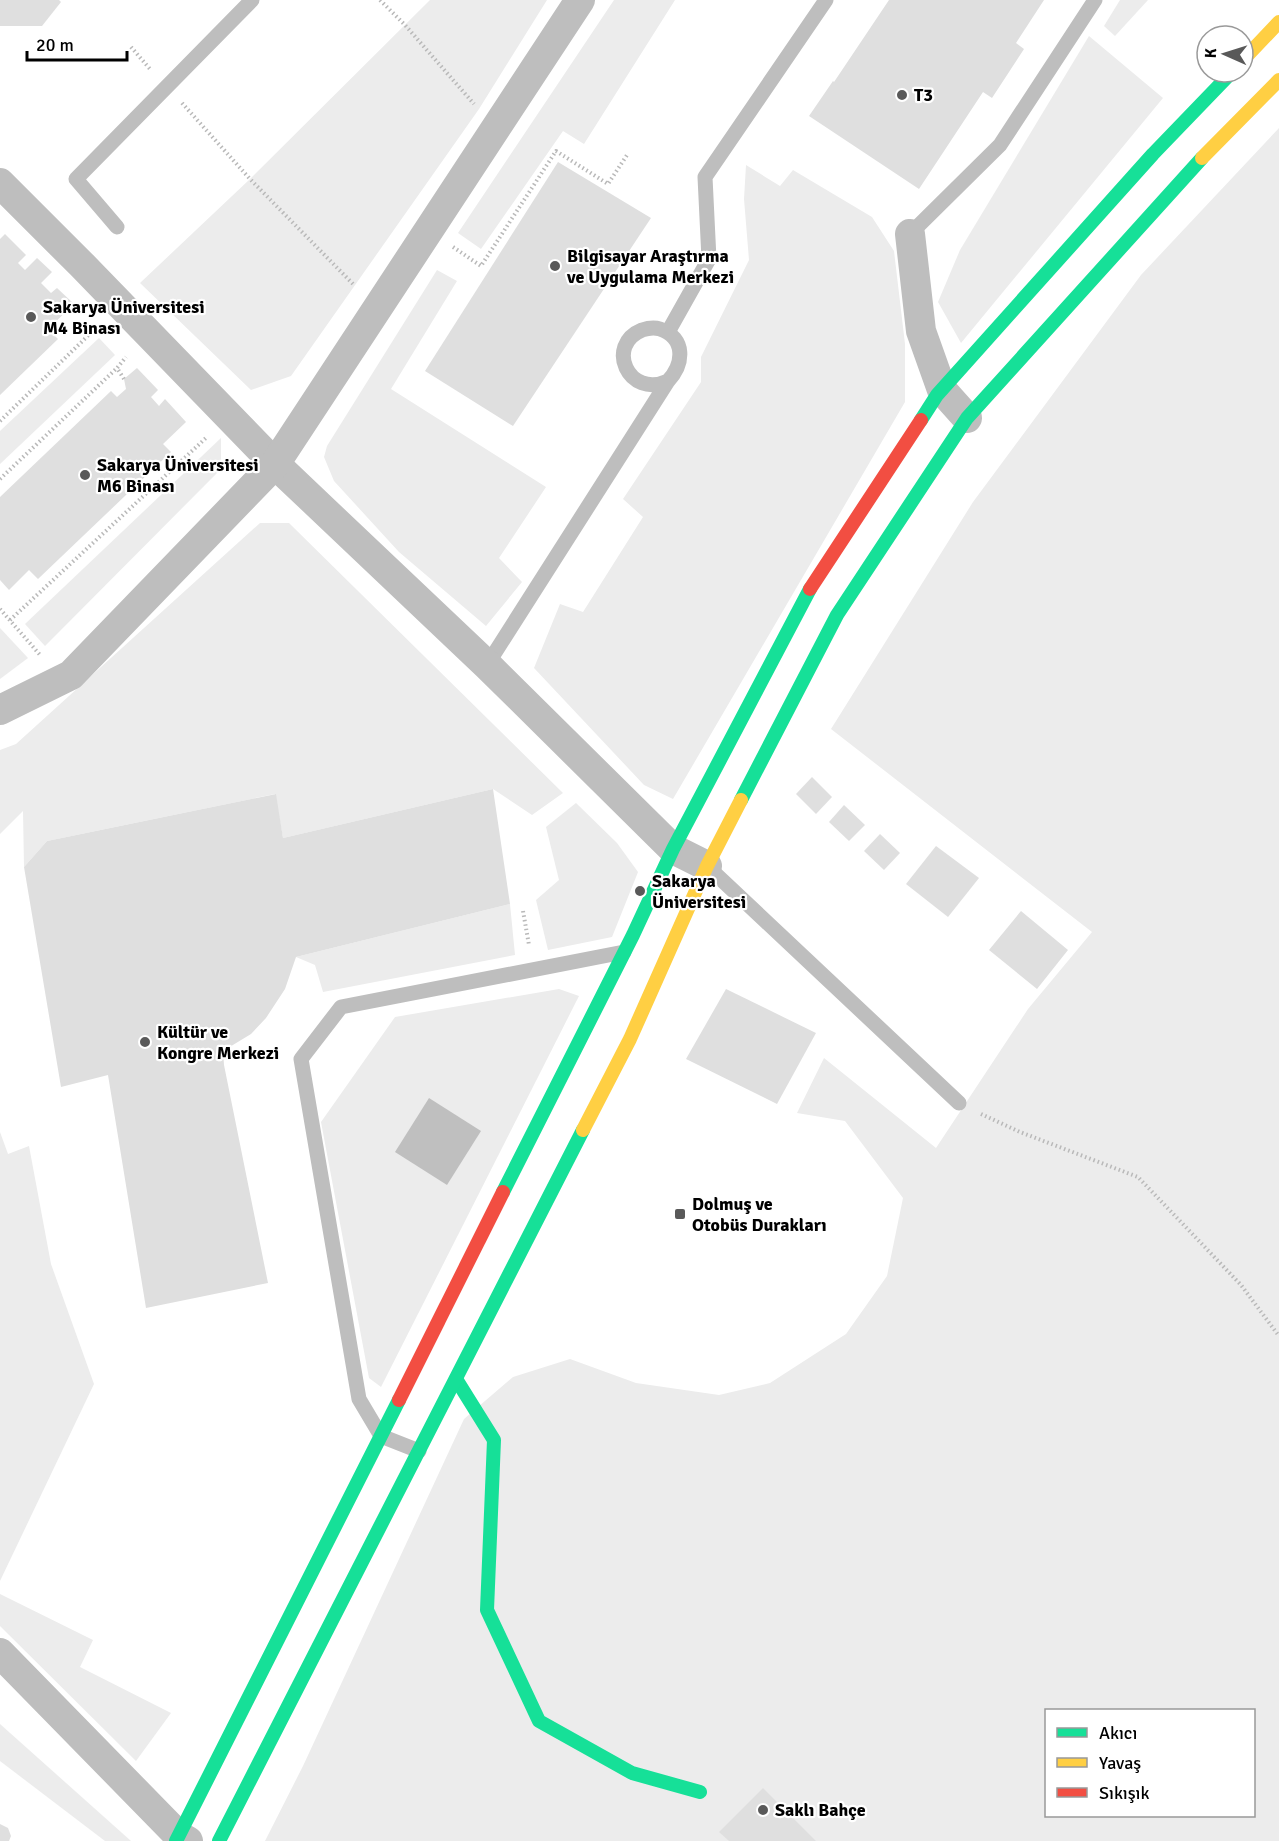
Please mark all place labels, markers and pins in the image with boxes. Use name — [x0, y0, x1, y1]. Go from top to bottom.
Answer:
place label: T3 — [914, 84, 933, 106]
marker: T3 — [895, 88, 909, 102]
place label: Bilgisayar Araştırma ve Uygulama Merkezi — [566, 245, 734, 288]
marker: Bilgisayar Araştırma ve Uygulama Merkezi — [548, 259, 562, 273]
place label: Sakarya Üniversitesi M4 Binası — [43, 296, 205, 339]
marker: Sakarya Üniversitesi M4 Binası — [24, 310, 38, 324]
place label: Sakarya Üniversitesi M6 Binası — [97, 454, 259, 497]
marker: Sakarya Üniversitesi M6 Binası — [78, 468, 92, 482]
place label: Sakarya Üniversitesi — [652, 870, 746, 913]
marker: Sakarya Üniversitesi — [633, 884, 647, 898]
place label: Kültür ve Kongre Merkezi — [157, 1021, 279, 1064]
marker: Kültür ve Kongre Merkezi — [138, 1035, 152, 1049]
place label: Dolmuş ve Otobüs Durakları — [692, 1193, 827, 1236]
marker: Dolmuş ve Otobüs Durakları — [673, 1207, 687, 1221]
place label: Saklı Bahçe — [775, 1799, 866, 1821]
marker: Saklı Bahçe — [756, 1803, 770, 1817]

